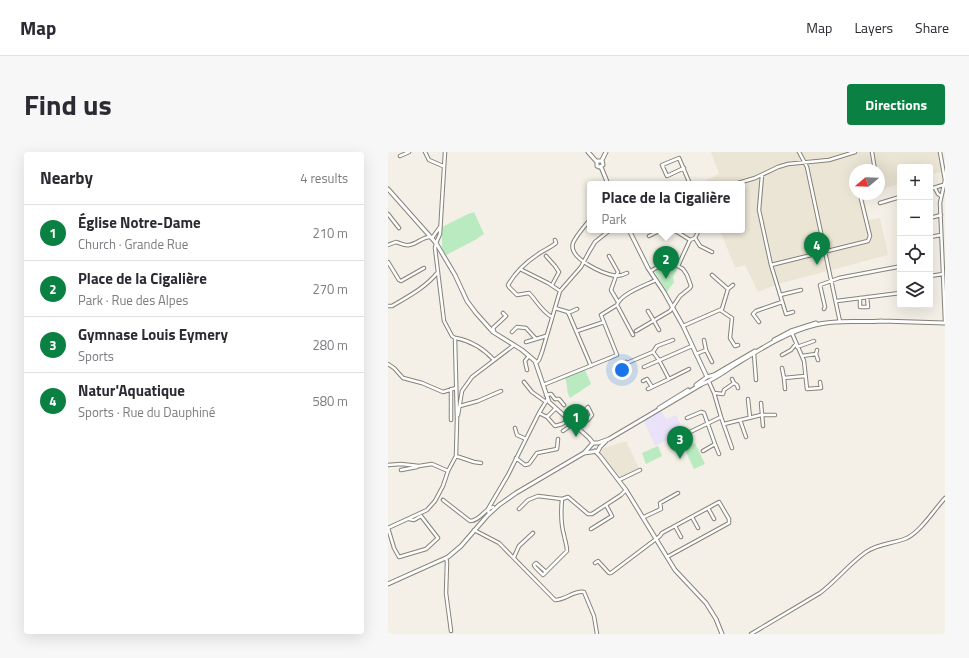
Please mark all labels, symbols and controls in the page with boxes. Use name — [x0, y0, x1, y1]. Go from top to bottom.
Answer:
text: Map — [20, 13, 56, 42]
text: Map — [806, 17, 832, 38]
text: Layers — [854, 17, 893, 38]
text: Share — [915, 17, 949, 38]
text: Find us — [24, 83, 112, 126]
button: Directions — [847, 84, 945, 125]
north arrow — [849, 164, 885, 200]
map controls — [897, 164, 933, 308]
button: + — [897, 164, 933, 200]
text: Nearby — [40, 165, 93, 191]
text: 4 results — [300, 168, 348, 188]
popup — [587, 181, 745, 233]
text: Place de la Cigalière — [602, 186, 730, 209]
button: − — [897, 200, 933, 236]
text: Park — [602, 209, 626, 229]
text: Église Notre-Dame — [78, 211, 201, 234]
text: 1 — [49, 223, 57, 243]
text: 210 m — [312, 223, 348, 243]
pin: 4 — [804, 232, 830, 265]
text: Church · Grande Rue — [78, 234, 188, 254]
button: locate — [897, 236, 933, 272]
pin: 2 — [653, 246, 679, 279]
text: Place de la Cigalière — [78, 267, 207, 290]
button: layers — [897, 272, 933, 308]
text: 2 — [49, 279, 57, 299]
text: 270 m — [312, 279, 348, 299]
text: Park · Rue des Alpes — [78, 290, 188, 310]
text: Gymnase Louis Eymery — [78, 323, 228, 346]
text: 3 — [49, 335, 57, 355]
text: 280 m — [312, 335, 348, 355]
text: Sports — [78, 346, 114, 366]
your location — [612, 360, 632, 380]
text: Natur'Aquatique — [78, 379, 185, 402]
text: 4 — [49, 391, 57, 411]
text: 580 m — [312, 391, 348, 411]
text: Sports · Rue du Dauphiné — [78, 402, 215, 422]
pin: 1 — [563, 404, 589, 437]
pin: 3 — [667, 426, 693, 459]

